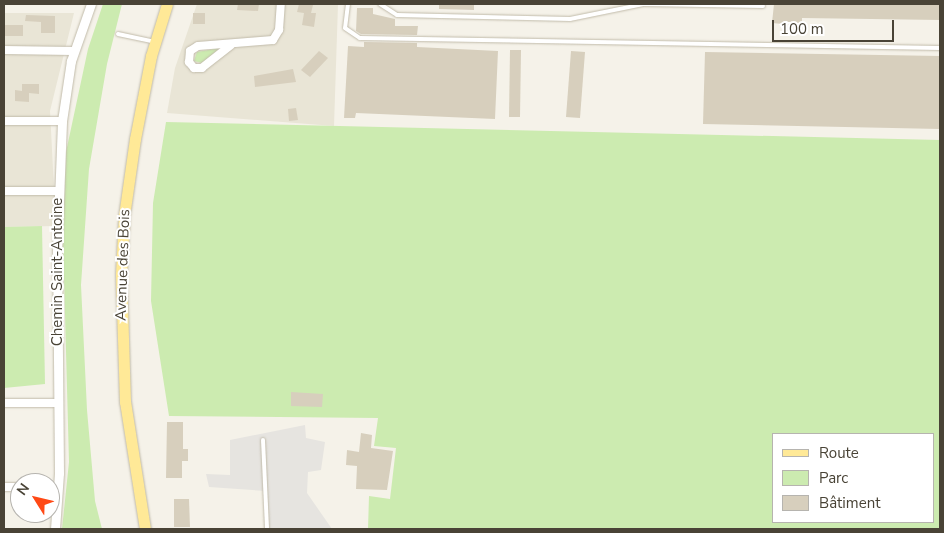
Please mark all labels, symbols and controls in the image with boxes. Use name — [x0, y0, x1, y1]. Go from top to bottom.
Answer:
scale bar — [774, 10, 896, 42]
text: 100 m — [780, 19, 824, 39]
street label: Chemin Saint-Antoine — [49, 198, 67, 346]
street label: Avenue des Bois — [112, 209, 134, 321]
legend — [772, 433, 934, 523]
text: Route — [819, 443, 859, 463]
text: Parc — [819, 468, 848, 488]
north arrow — [10, 473, 60, 523]
text: N — [12, 480, 34, 499]
text: Bâtiment — [819, 493, 880, 513]

